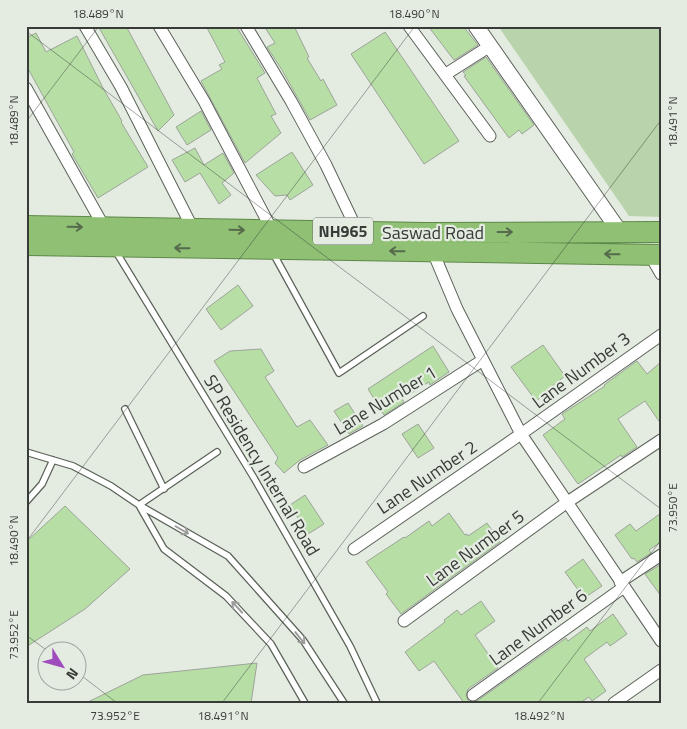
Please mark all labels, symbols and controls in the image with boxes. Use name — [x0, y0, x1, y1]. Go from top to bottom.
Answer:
text: 18.489°N — [72, 4, 124, 23]
text: 18.490°N — [388, 4, 440, 23]
text: 18.489°N — [4, 95, 23, 147]
text: 18.491°N — [663, 96, 682, 148]
road number: NH965 — [313, 218, 373, 245]
street label: Saswad Road — [382, 219, 484, 246]
one-way arrow — [67, 222, 83, 231]
one-way arrow — [229, 225, 245, 234]
one-way arrow — [496, 227, 513, 237]
one-way arrow — [174, 243, 190, 252]
one-way arrow — [389, 246, 406, 256]
one-way arrow — [604, 249, 620, 259]
street label: Lane Number 3 — [526, 325, 636, 415]
street label: Lane Number 1 — [328, 359, 442, 441]
street label: SP Residency Internal Road — [197, 369, 327, 561]
street label: Lane Number 2 — [371, 433, 483, 521]
text: 73.950°E — [663, 483, 682, 533]
street label: Lane Number 5 — [420, 503, 530, 593]
text: 18.490°N — [4, 515, 23, 567]
one-way arrow — [174, 525, 188, 535]
street label: Lane Number 6 — [483, 582, 593, 672]
one-way arrow — [231, 601, 243, 613]
text: 73.952°E — [4, 610, 23, 660]
one-way arrow — [294, 631, 305, 644]
north arrow — [38, 642, 88, 692]
text: N — [61, 664, 84, 684]
text: 73.952°E — [90, 706, 140, 725]
text: 18.491°N — [197, 706, 249, 725]
text: 18.492°N — [513, 706, 565, 725]

